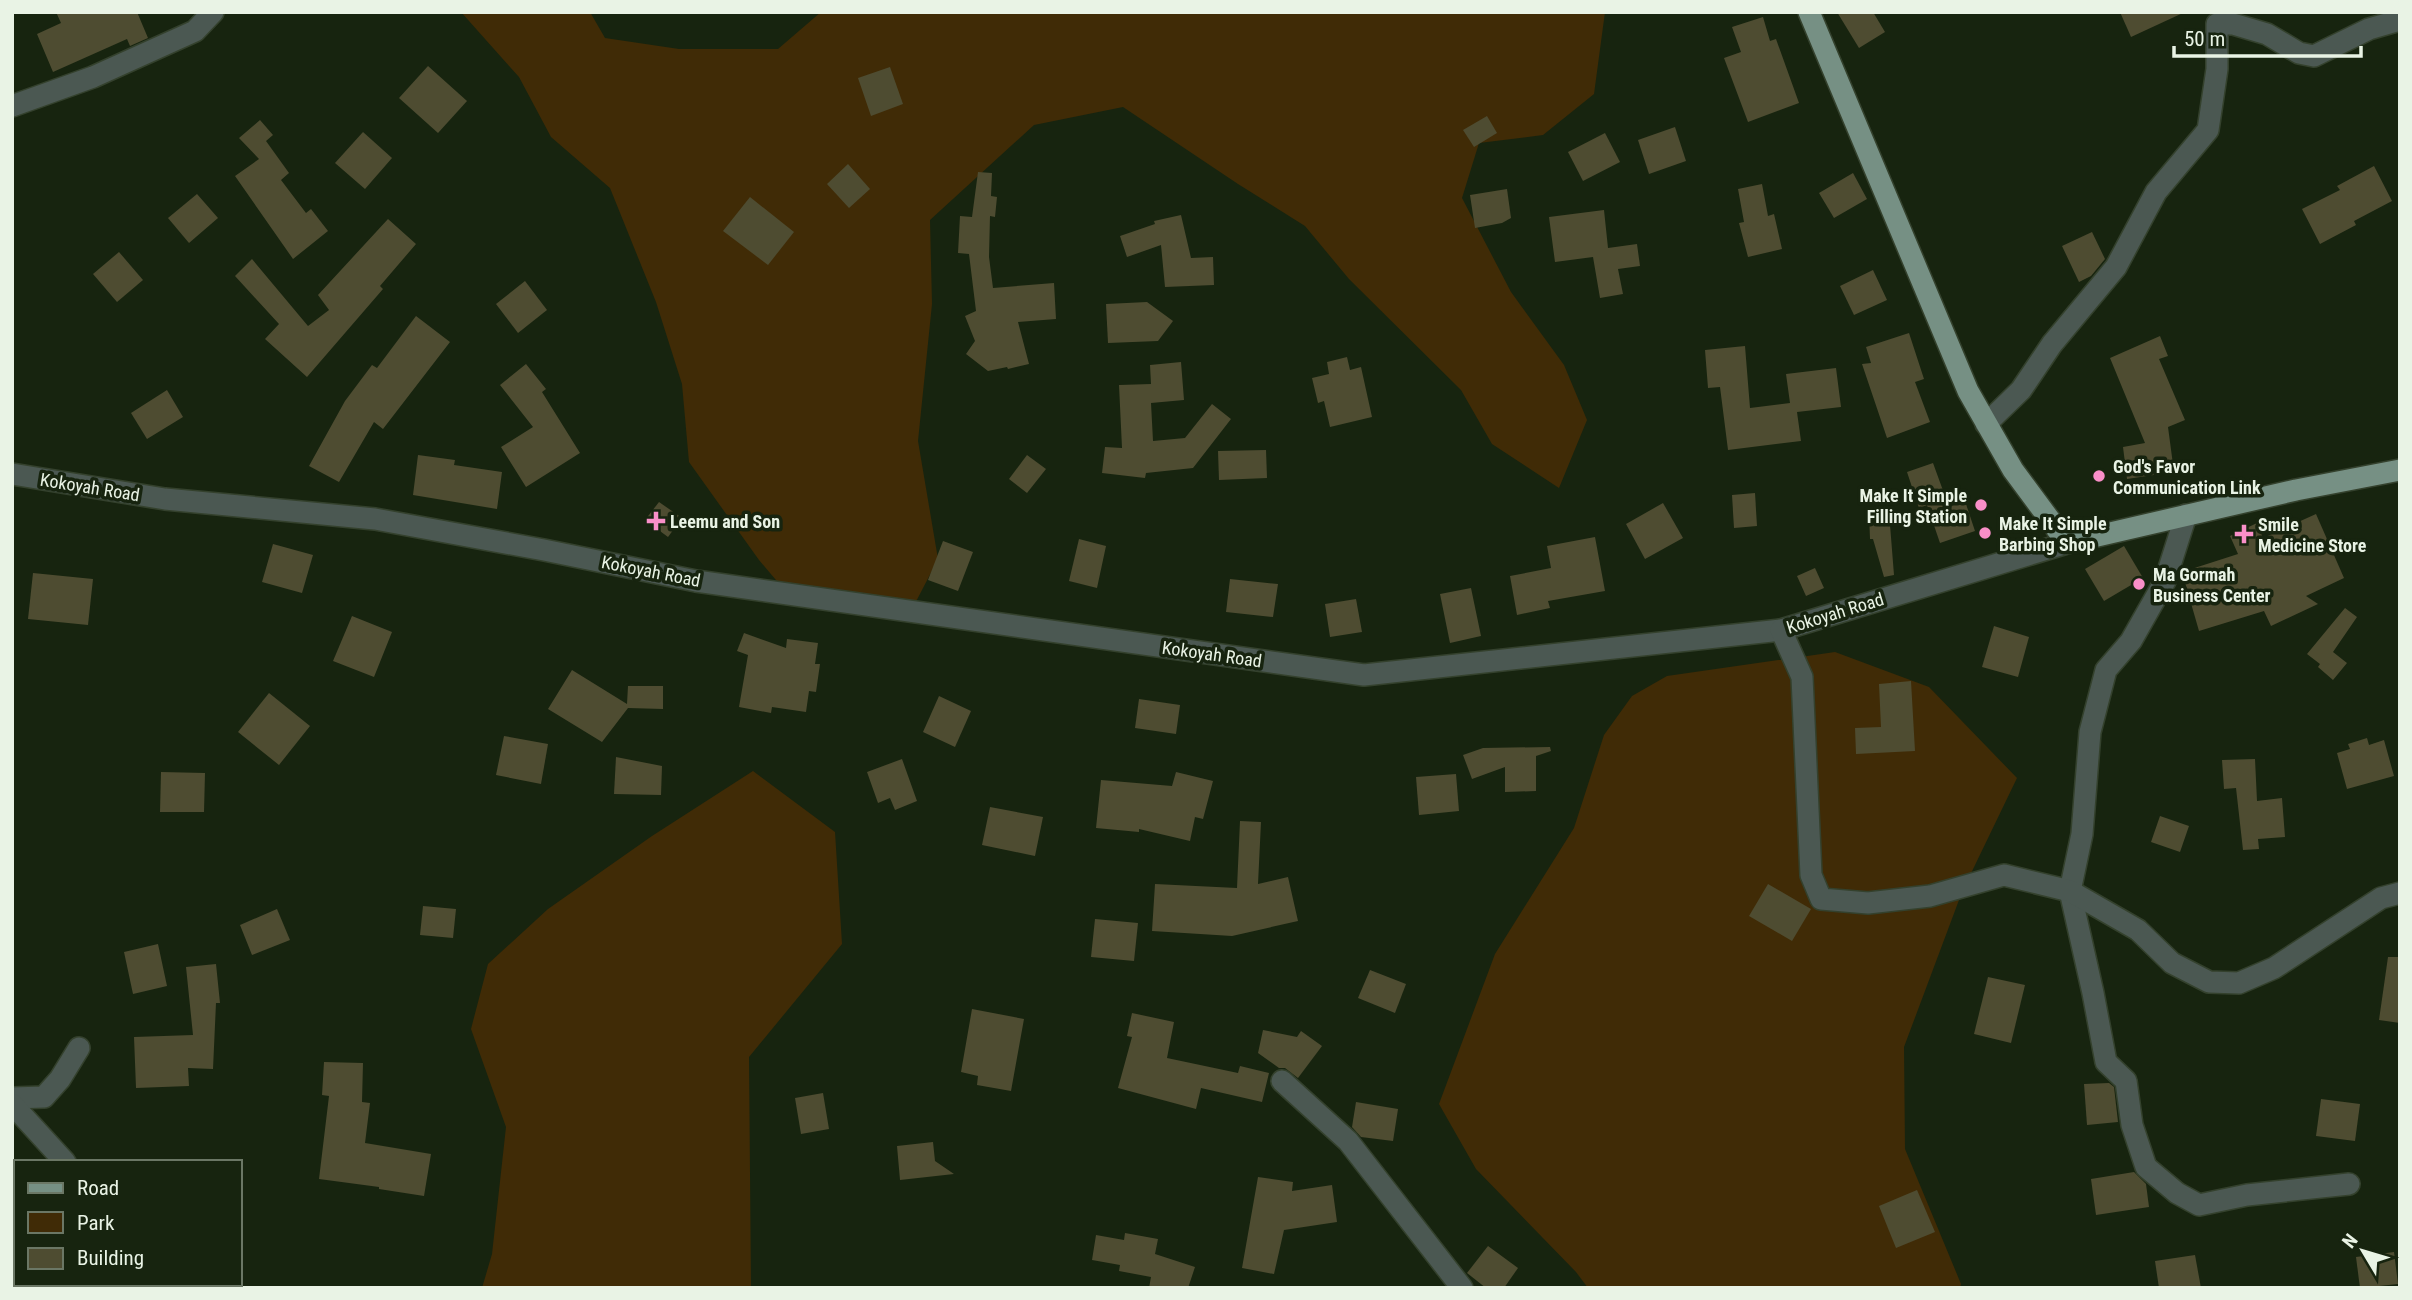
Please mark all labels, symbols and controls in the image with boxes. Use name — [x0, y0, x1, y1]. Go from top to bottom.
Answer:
scale bar — [2174, 14, 2361, 58]
text: 50 m — [2184, 27, 2225, 51]
place label: God's Favor Communication Link — [2113, 456, 2261, 498]
marker: God's Favor Communication Link — [2091, 468, 2107, 484]
street label: Kokoyah Road — [39, 469, 141, 505]
place label: Make It Simple Filling Station — [1859, 485, 1967, 527]
marker: Make It Simple Filling Station — [1973, 497, 1989, 513]
place label: Leemu and Son — [670, 511, 780, 532]
marker: Leemu and Son — [648, 513, 664, 529]
place label: Make It Simple Barbing Shop — [1999, 513, 2107, 555]
place label: Smile Medicine Store — [2258, 514, 2367, 556]
marker: Make It Simple Barbing Shop — [1977, 525, 1993, 541]
marker: Smile Medicine Store — [2236, 526, 2252, 542]
street label: Kokoyah Road — [600, 551, 702, 591]
place label: Ma Gormah Business Center — [2153, 564, 2270, 606]
marker: Ma Gormah Business Center — [2131, 576, 2147, 592]
street label: Kokoyah Road — [1784, 588, 1886, 638]
street label: Kokoyah Road — [1161, 637, 1263, 671]
legend — [14, 1160, 242, 1286]
text: Road — [77, 1176, 119, 1200]
text: Park — [77, 1211, 115, 1235]
north arrow — [2328, 1216, 2398, 1286]
text: N — [2337, 1229, 2363, 1253]
text: Building — [77, 1246, 144, 1270]

